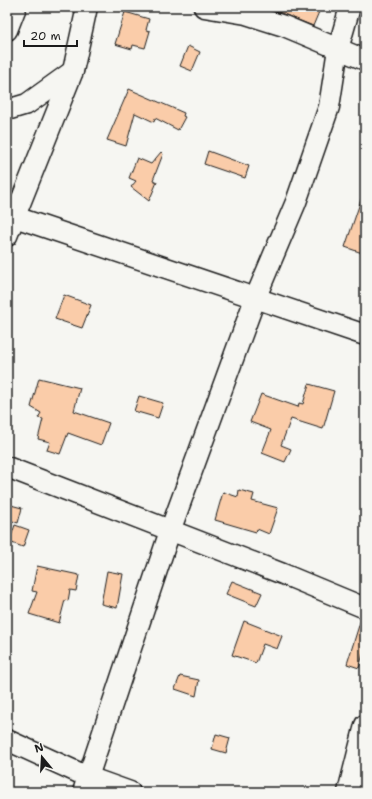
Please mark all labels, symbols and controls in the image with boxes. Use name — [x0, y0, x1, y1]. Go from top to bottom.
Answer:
scale bar — [24, 22, 77, 48]
text: 20 m — [30, 28, 61, 44]
north arrow — [22, 737, 62, 777]
text: N — [33, 739, 46, 756]

